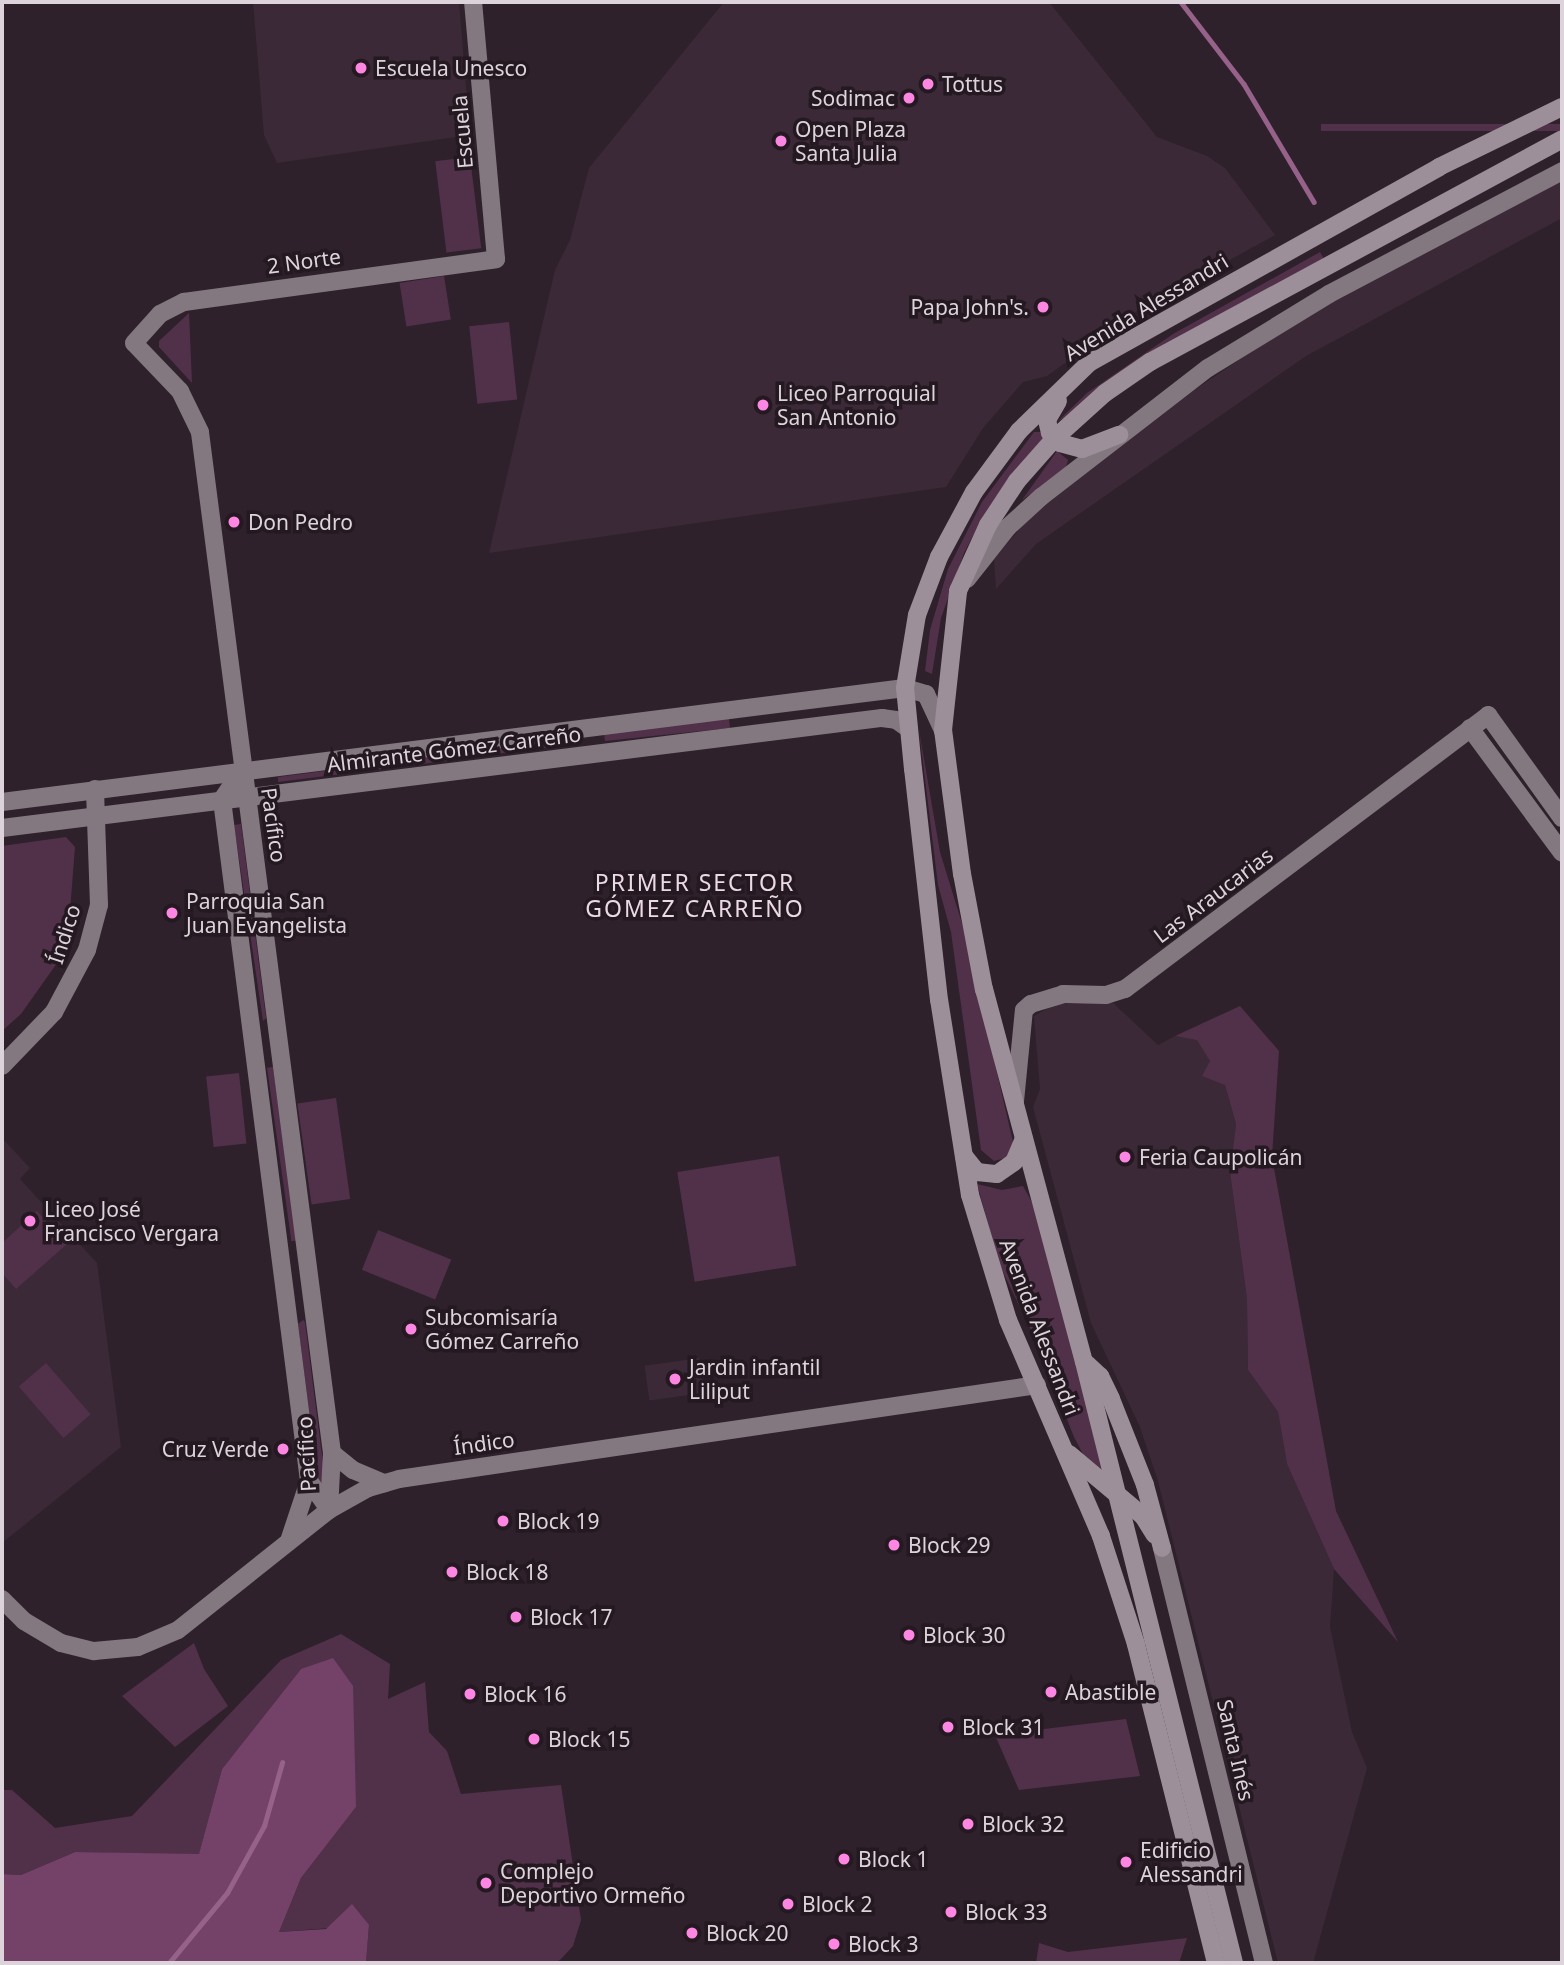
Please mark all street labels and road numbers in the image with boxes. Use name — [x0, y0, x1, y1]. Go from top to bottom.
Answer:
street label: Escuela — [446, 94, 478, 170]
street label: 2 Norte — [265, 243, 343, 279]
street label: Avenida Alessandri — [1059, 248, 1233, 366]
street label: Almirante Gómez Carreño — [325, 721, 583, 777]
street label: Pacífico — [256, 786, 292, 864]
street label: Las Araucarias — [1149, 842, 1277, 948]
street label: Índico — [43, 901, 85, 967]
street label: Avenida Alessandri — [995, 1235, 1085, 1419]
street label: Pacífico — [291, 1416, 321, 1492]
street label: Índico — [452, 1426, 516, 1460]
street label: Santa Inés — [1212, 1697, 1260, 1803]

